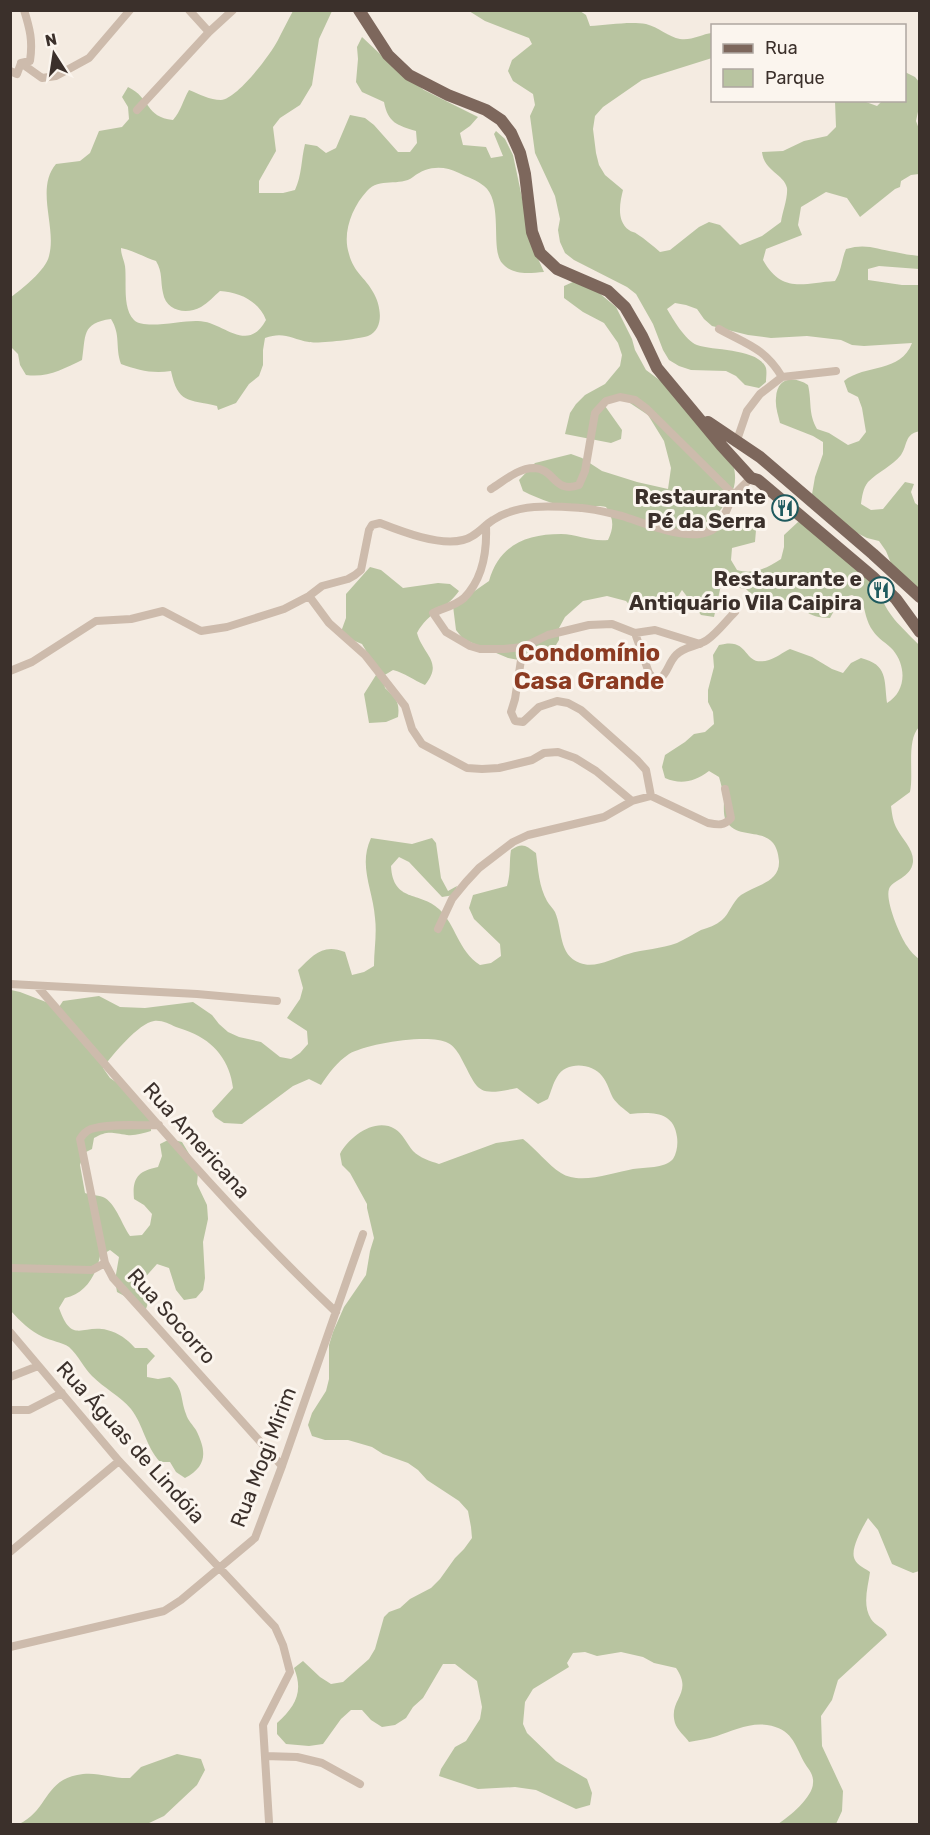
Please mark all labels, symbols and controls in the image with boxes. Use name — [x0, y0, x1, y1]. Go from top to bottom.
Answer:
north arrow — [24, 24, 84, 84]
legend — [711, 24, 906, 102]
text: N — [43, 29, 59, 50]
text: Rua — [765, 37, 798, 59]
text: Parque — [765, 67, 825, 89]
place label: Restaurante Pé da Serra — [635, 484, 766, 533]
restaurant icon: Restaurante Pé da Serra — [770, 493, 800, 523]
place label: Restaurante e Antiquário Vila Caipira — [629, 566, 862, 615]
restaurant icon: Restaurante e Antiquário Vila Caipira — [866, 575, 896, 605]
district label: Condomínio Casa Grande — [514, 639, 664, 695]
street label: Rua Americana — [138, 1077, 256, 1203]
street label: Rua Socorro — [123, 1263, 221, 1369]
street label: Rua Águas de Lindóia — [52, 1356, 210, 1528]
street label: Rua Mogi Mirim — [225, 1383, 301, 1531]

